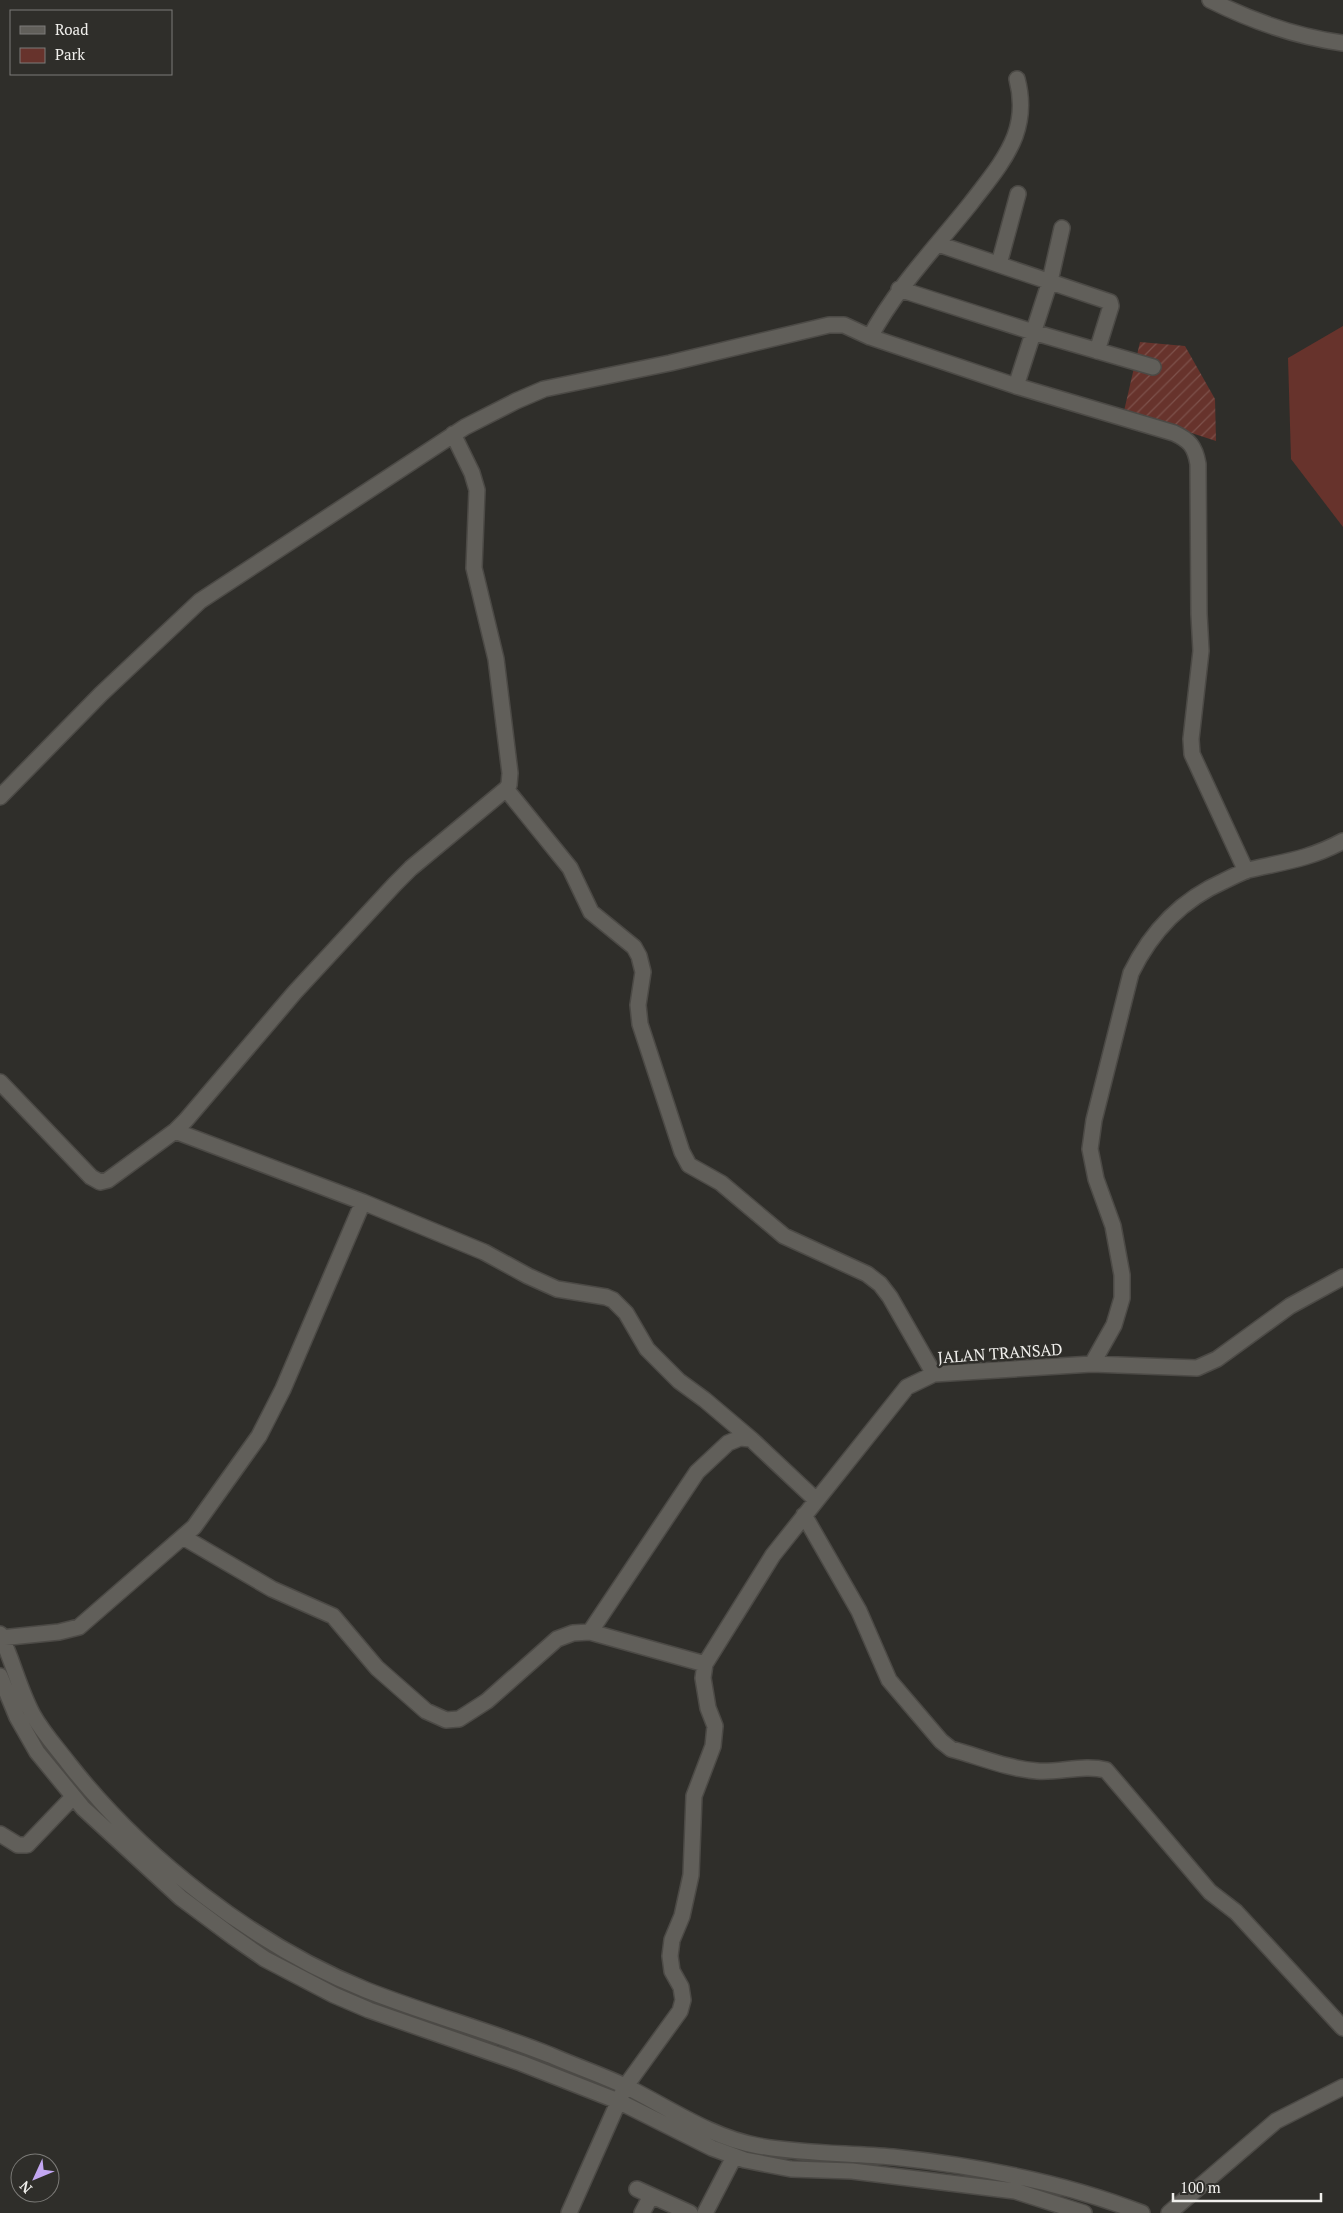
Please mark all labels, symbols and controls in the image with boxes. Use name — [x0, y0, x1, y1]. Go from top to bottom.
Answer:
legend — [10, 10, 172, 75]
text: Road — [55, 19, 88, 39]
text: Park — [55, 44, 85, 64]
street label: JALAN TRANSAD — [937, 1338, 1063, 1368]
north arrow — [10, 2153, 60, 2203]
scale bar — [1173, 2170, 1320, 2202]
text: N — [15, 2177, 36, 2198]
text: 100 m — [1180, 2177, 1221, 2197]

